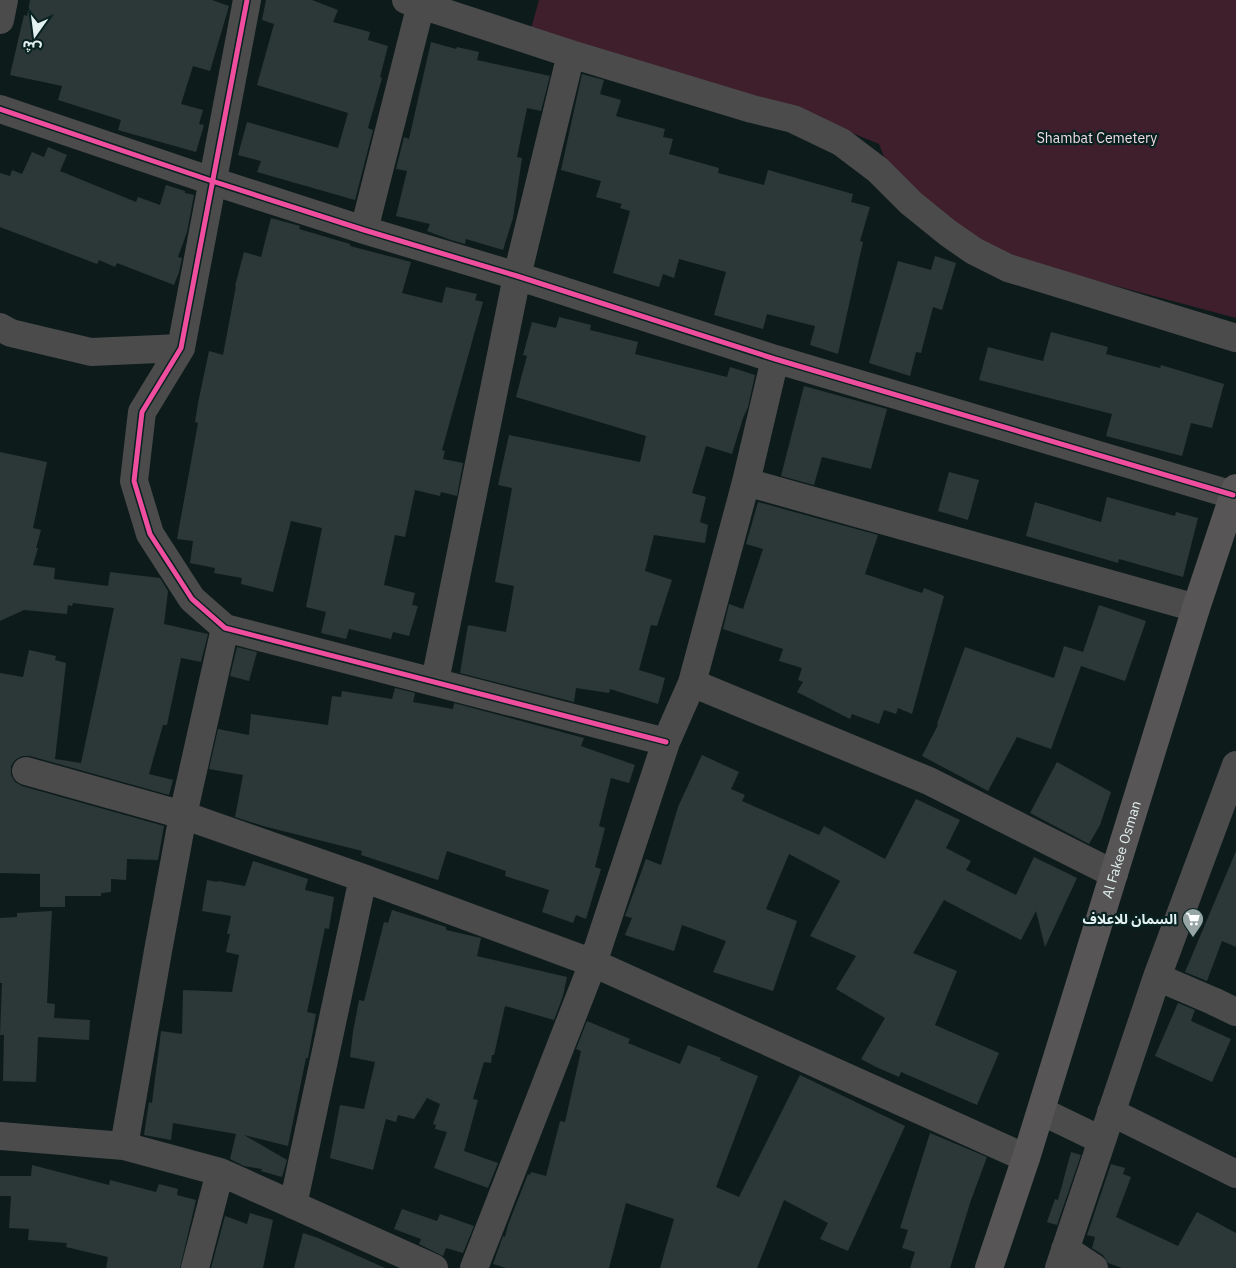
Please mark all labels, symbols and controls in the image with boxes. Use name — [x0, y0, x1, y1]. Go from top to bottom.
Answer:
north arrow — [10, 10, 60, 60]
text: ش — [20, 37, 43, 59]
park label: Shambat Cemetery — [1037, 129, 1157, 147]
street label: Al Fakee Osman — [1098, 798, 1145, 900]
supermarket icon: السمان للاعلاف — [1181, 907, 1205, 938]
place label: السمان للاعلاف — [1083, 910, 1177, 928]

